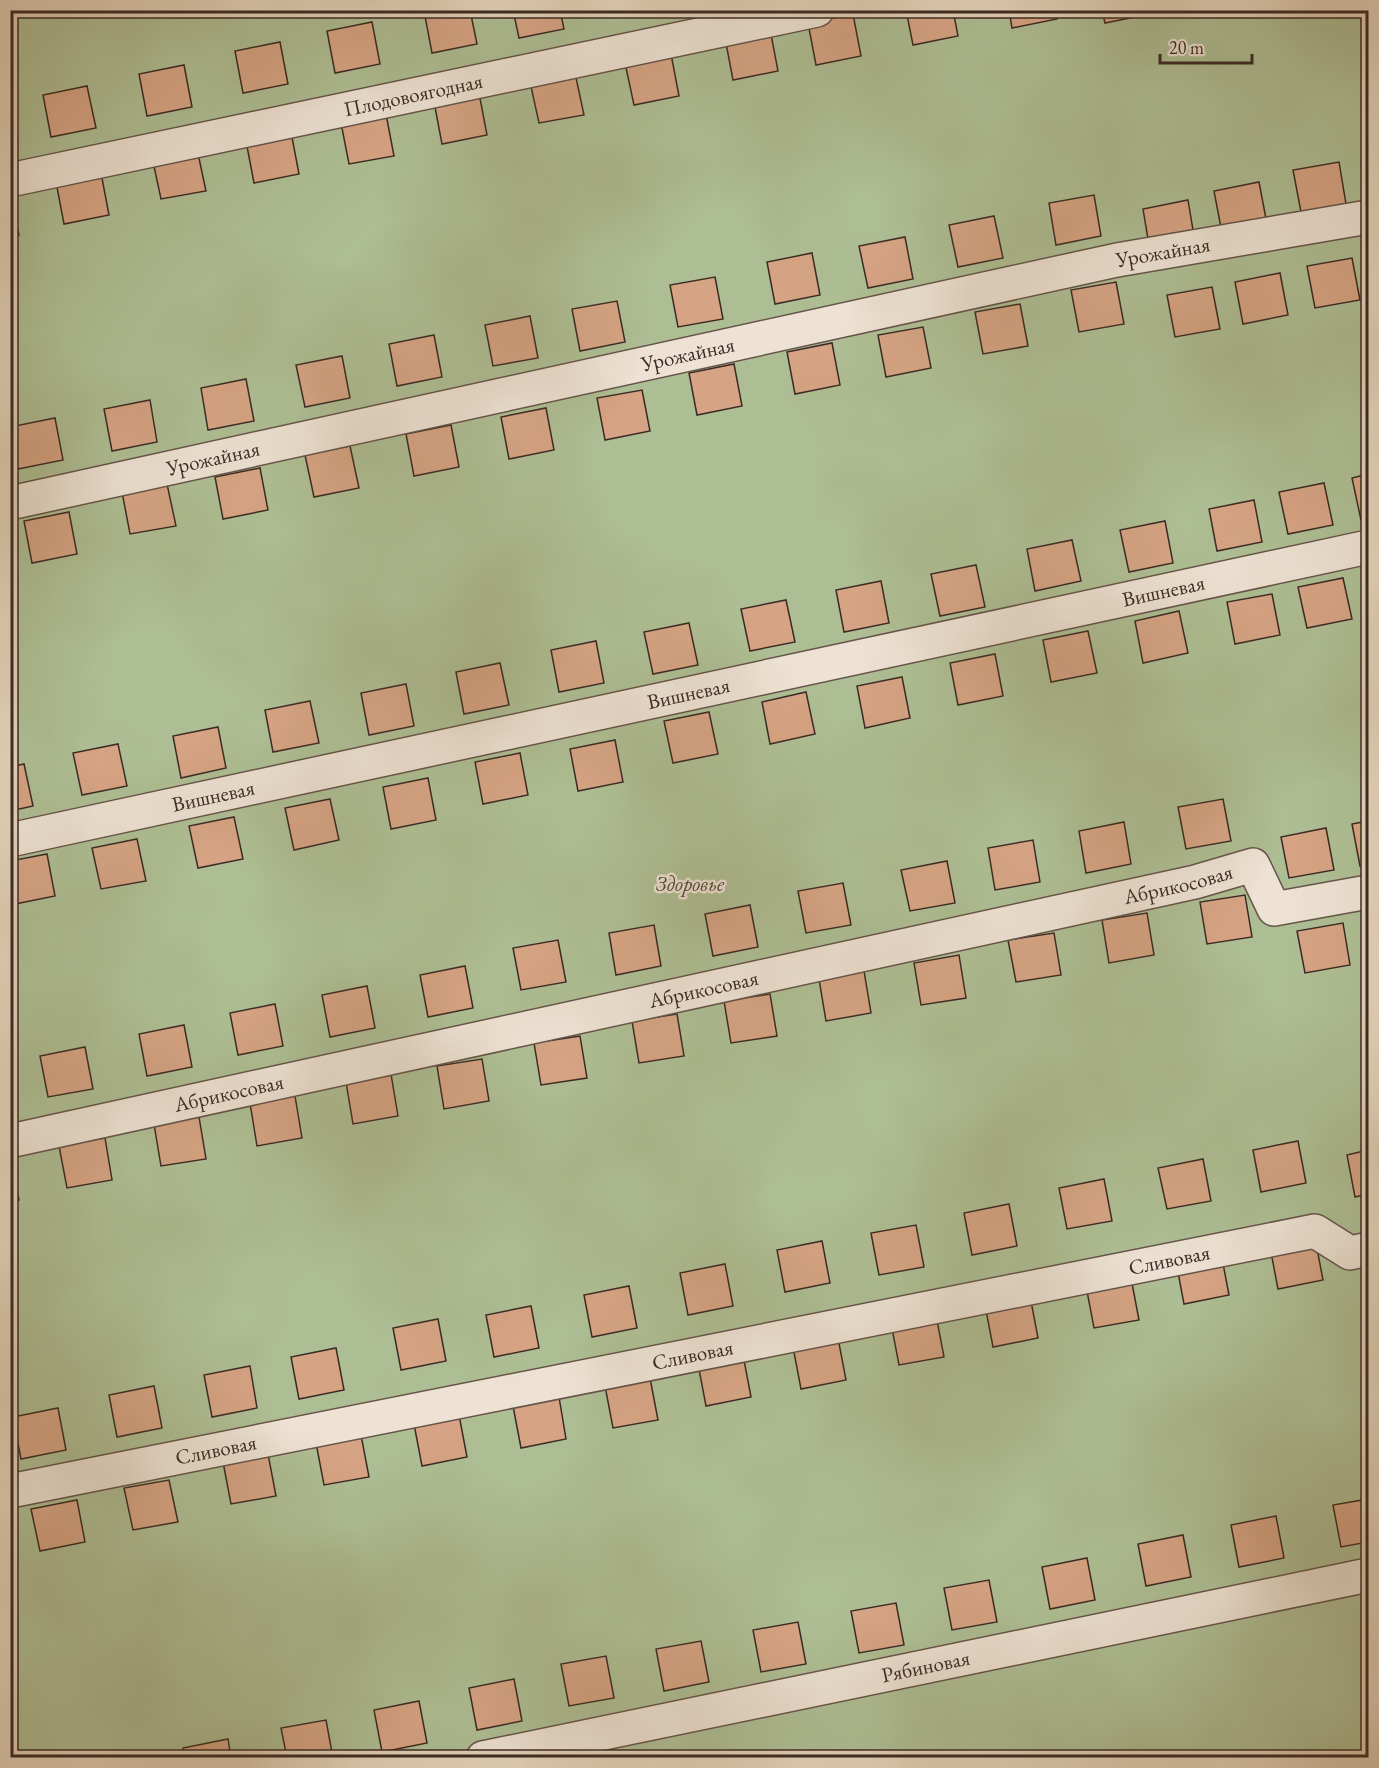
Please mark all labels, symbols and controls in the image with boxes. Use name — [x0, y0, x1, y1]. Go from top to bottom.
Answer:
scale bar — [1160, 27, 1252, 65]
text: 20 m — [1169, 36, 1204, 59]
street label: Плодовоягодная — [341, 67, 485, 122]
street label: Урожайная — [1113, 230, 1212, 273]
street label: Урожайная — [638, 330, 737, 377]
street label: Урожайная — [163, 435, 262, 481]
street label: Вишневая — [1120, 569, 1207, 613]
street label: Вишневая — [644, 671, 732, 715]
street label: Вишневая — [169, 774, 257, 818]
street label: Абрикосовая — [1120, 858, 1236, 910]
park label: Здоровье — [656, 870, 725, 897]
street label: Абрикосовая — [645, 964, 761, 1014]
street label: Абрикосовая — [171, 1068, 286, 1118]
street label: Сливовая — [1126, 1238, 1212, 1281]
street label: Сливовая — [650, 1333, 735, 1376]
street label: Сливовая — [173, 1428, 259, 1471]
street label: Рябиновая — [879, 1644, 972, 1688]

